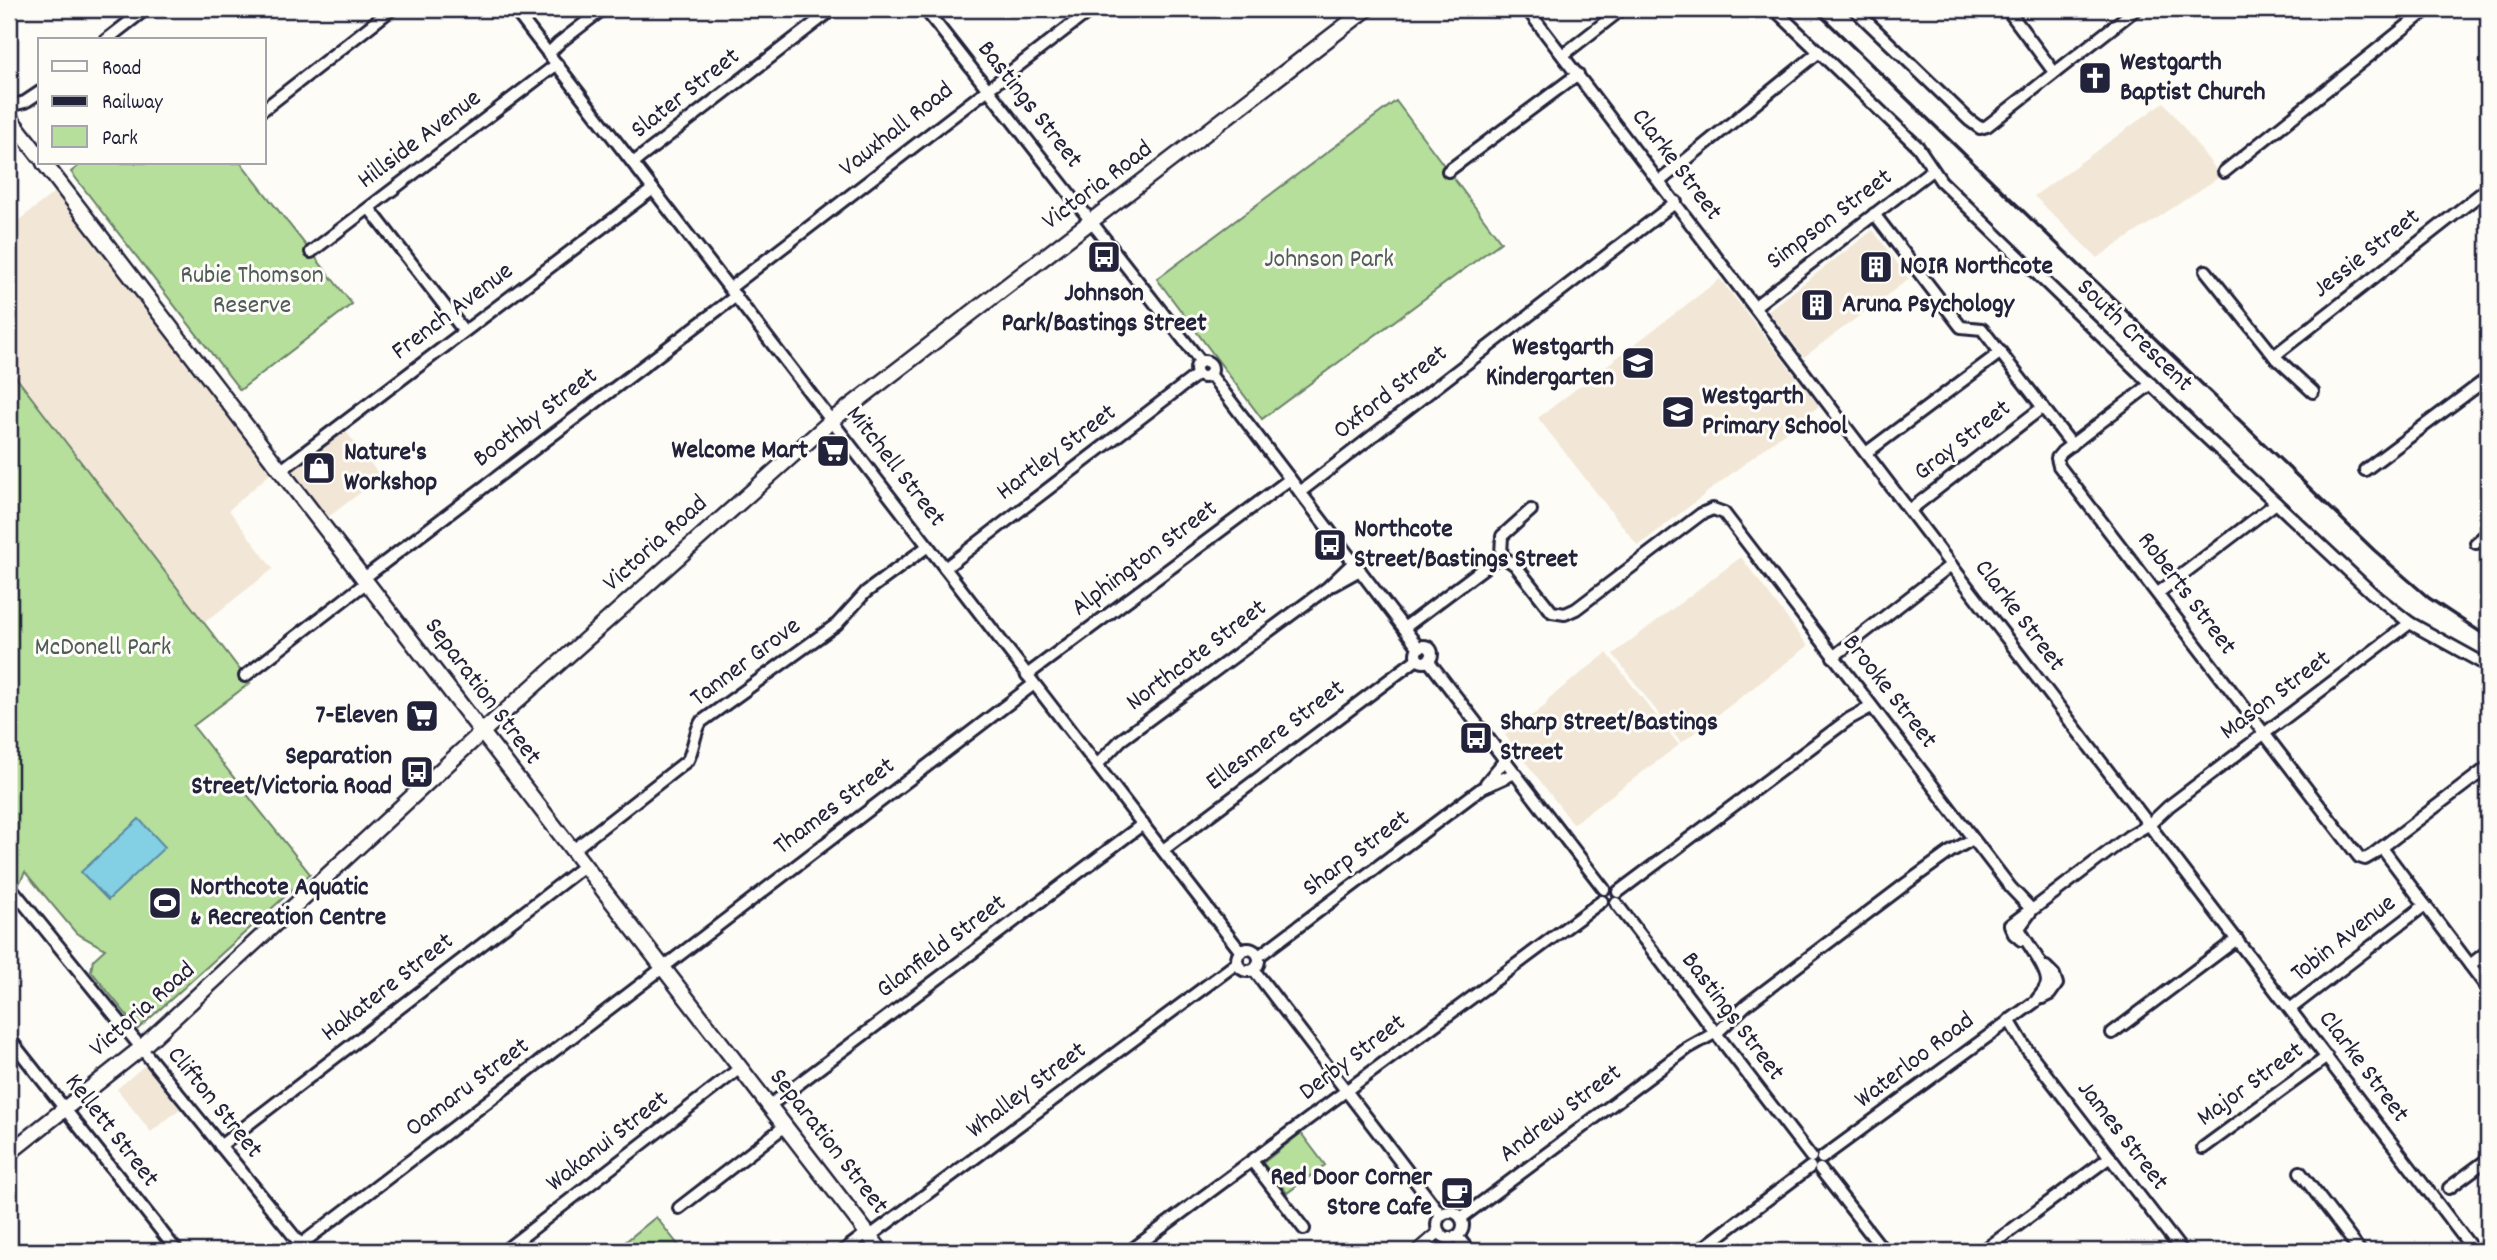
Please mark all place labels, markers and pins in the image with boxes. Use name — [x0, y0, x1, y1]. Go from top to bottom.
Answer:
place label: Westgarth Baptist Church — [2120, 45, 2265, 112]
church icon: Westgarth Baptist Church — [2076, 59, 2114, 97]
bus stop icon: Johnson Park/Bastings Street — [1085, 238, 1123, 276]
building icon: NOIR Northcote — [1857, 248, 1895, 286]
place label: NOIR Northcote — [1900, 249, 2053, 286]
place label: Johnson Park/Bastings Street — [1001, 276, 1207, 343]
building icon: Aruna Psychology — [1798, 286, 1836, 324]
place label: Aruna Psychology — [1842, 287, 2016, 324]
place label: Westgarth Kindergarten — [1486, 330, 1614, 397]
school or university icon: Westgarth Kindergarten — [1619, 344, 1657, 382]
place label: Westgarth Primary School — [1702, 379, 1848, 446]
school or university icon: Westgarth Primary School — [1659, 393, 1697, 431]
supermarket icon: Welcome Mart — [814, 432, 852, 470]
place label: Welcome Mart — [671, 433, 808, 470]
place label: Nature's Workshop — [344, 435, 437, 502]
shop icon: Nature's Workshop — [300, 449, 338, 487]
place label: Northcote Street/Bastings Street — [1354, 512, 1578, 579]
bus stop icon: Northcote Street/Bastings Street — [1311, 526, 1349, 564]
supermarket icon: 7-Eleven — [403, 697, 441, 735]
place label: 7-Eleven — [315, 698, 398, 735]
place label: Sharp Street/Bastings Street — [1500, 705, 1718, 772]
bus stop icon: Sharp Street/Bastings Street — [1457, 719, 1495, 757]
place label: Separation Street/Victoria Road — [191, 739, 392, 806]
bus stop icon: Separation Street/Victoria Road — [398, 753, 436, 791]
place label: Northcote Aquatic & Recreation Centre — [190, 870, 386, 937]
sports icon: Northcote Aquatic & Recreation Centre — [146, 884, 184, 922]
place label: Red Door Corner Store Cafe — [1270, 1160, 1432, 1227]
cafe icon: Red Door Corner Store Cafe — [1438, 1174, 1476, 1212]

